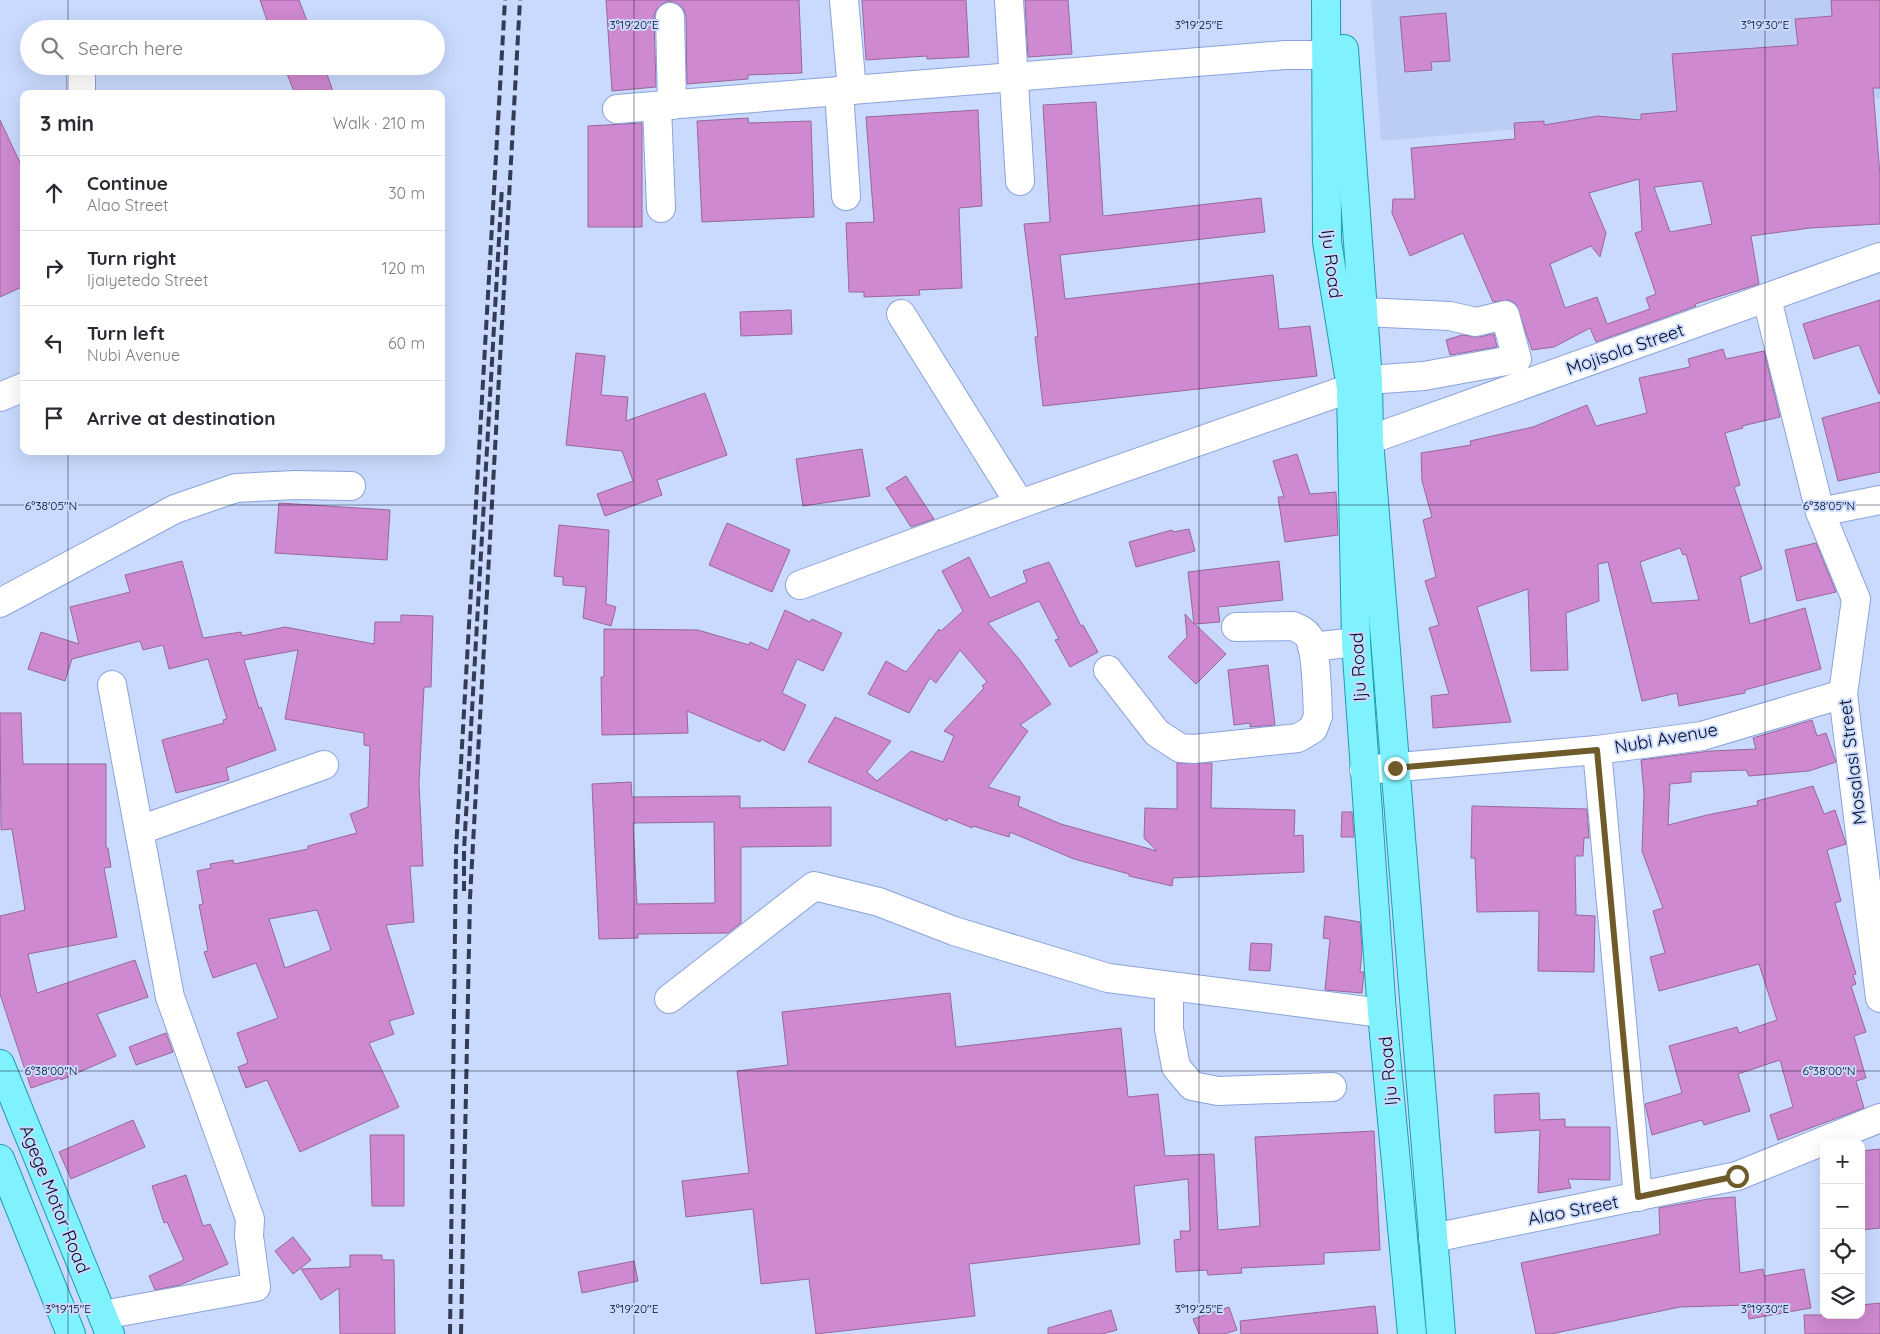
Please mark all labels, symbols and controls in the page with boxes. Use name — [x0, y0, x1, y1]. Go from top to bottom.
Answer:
text: 3°19'20"E — [610, 17, 659, 32]
text: 3°19'25"E — [1175, 17, 1223, 32]
text: 3°19'30"E — [1741, 17, 1789, 32]
search box — [20, 20, 445, 75]
icon: search — [38, 34, 66, 62]
text: Search here — [78, 36, 183, 60]
text: 3 min — [40, 110, 94, 136]
text: Walk · 210 m — [333, 113, 425, 133]
text: Continue — [87, 171, 168, 195]
icon: ahead — [40, 179, 68, 207]
text: 30 m — [388, 183, 425, 203]
text: Alao Street — [87, 195, 169, 215]
street label: Iju Road — [1316, 228, 1348, 300]
text: Turn right — [87, 246, 176, 270]
icon: right — [40, 254, 68, 282]
text: 120 m — [382, 258, 425, 278]
text: Ijaiyetedo Street — [87, 270, 208, 290]
street label: Mojisola Street — [1563, 318, 1687, 380]
text: Turn left — [87, 321, 165, 345]
icon: left — [40, 329, 68, 357]
text: 60 m — [388, 333, 425, 353]
text: Nubi Avenue — [87, 345, 180, 365]
icon: arrive — [40, 404, 68, 432]
text: Arrive at destination — [87, 406, 276, 430]
text: 6°38'05"N — [25, 498, 77, 513]
text: 6°38'05"N — [1803, 498, 1855, 513]
street label: Iju Road — [1345, 632, 1371, 702]
street label: Mosalasi Street — [1833, 698, 1871, 826]
street label: Nubi Avenue — [1613, 718, 1719, 758]
route end — [1384, 757, 1407, 780]
street label: Iju Road — [1374, 1036, 1402, 1106]
text: 6°38'00"N — [24, 1063, 78, 1078]
text: 6°38'00"N — [1802, 1063, 1856, 1078]
street label: Agege Motor Road — [15, 1122, 95, 1276]
map controls — [1820, 1139, 1865, 1319]
button: + — [1820, 1139, 1865, 1184]
route start — [1726, 1165, 1749, 1188]
button: − — [1820, 1184, 1865, 1229]
street label: Alao Street — [1526, 1190, 1620, 1230]
button: locate — [1820, 1229, 1865, 1274]
button: layers — [1820, 1274, 1865, 1319]
text: 3°19'15"E — [45, 1301, 91, 1316]
text: 3°19'20"E — [610, 1301, 659, 1316]
text: 3°19'25"E — [1175, 1301, 1223, 1316]
text: 3°19'30"E — [1741, 1301, 1789, 1316]

